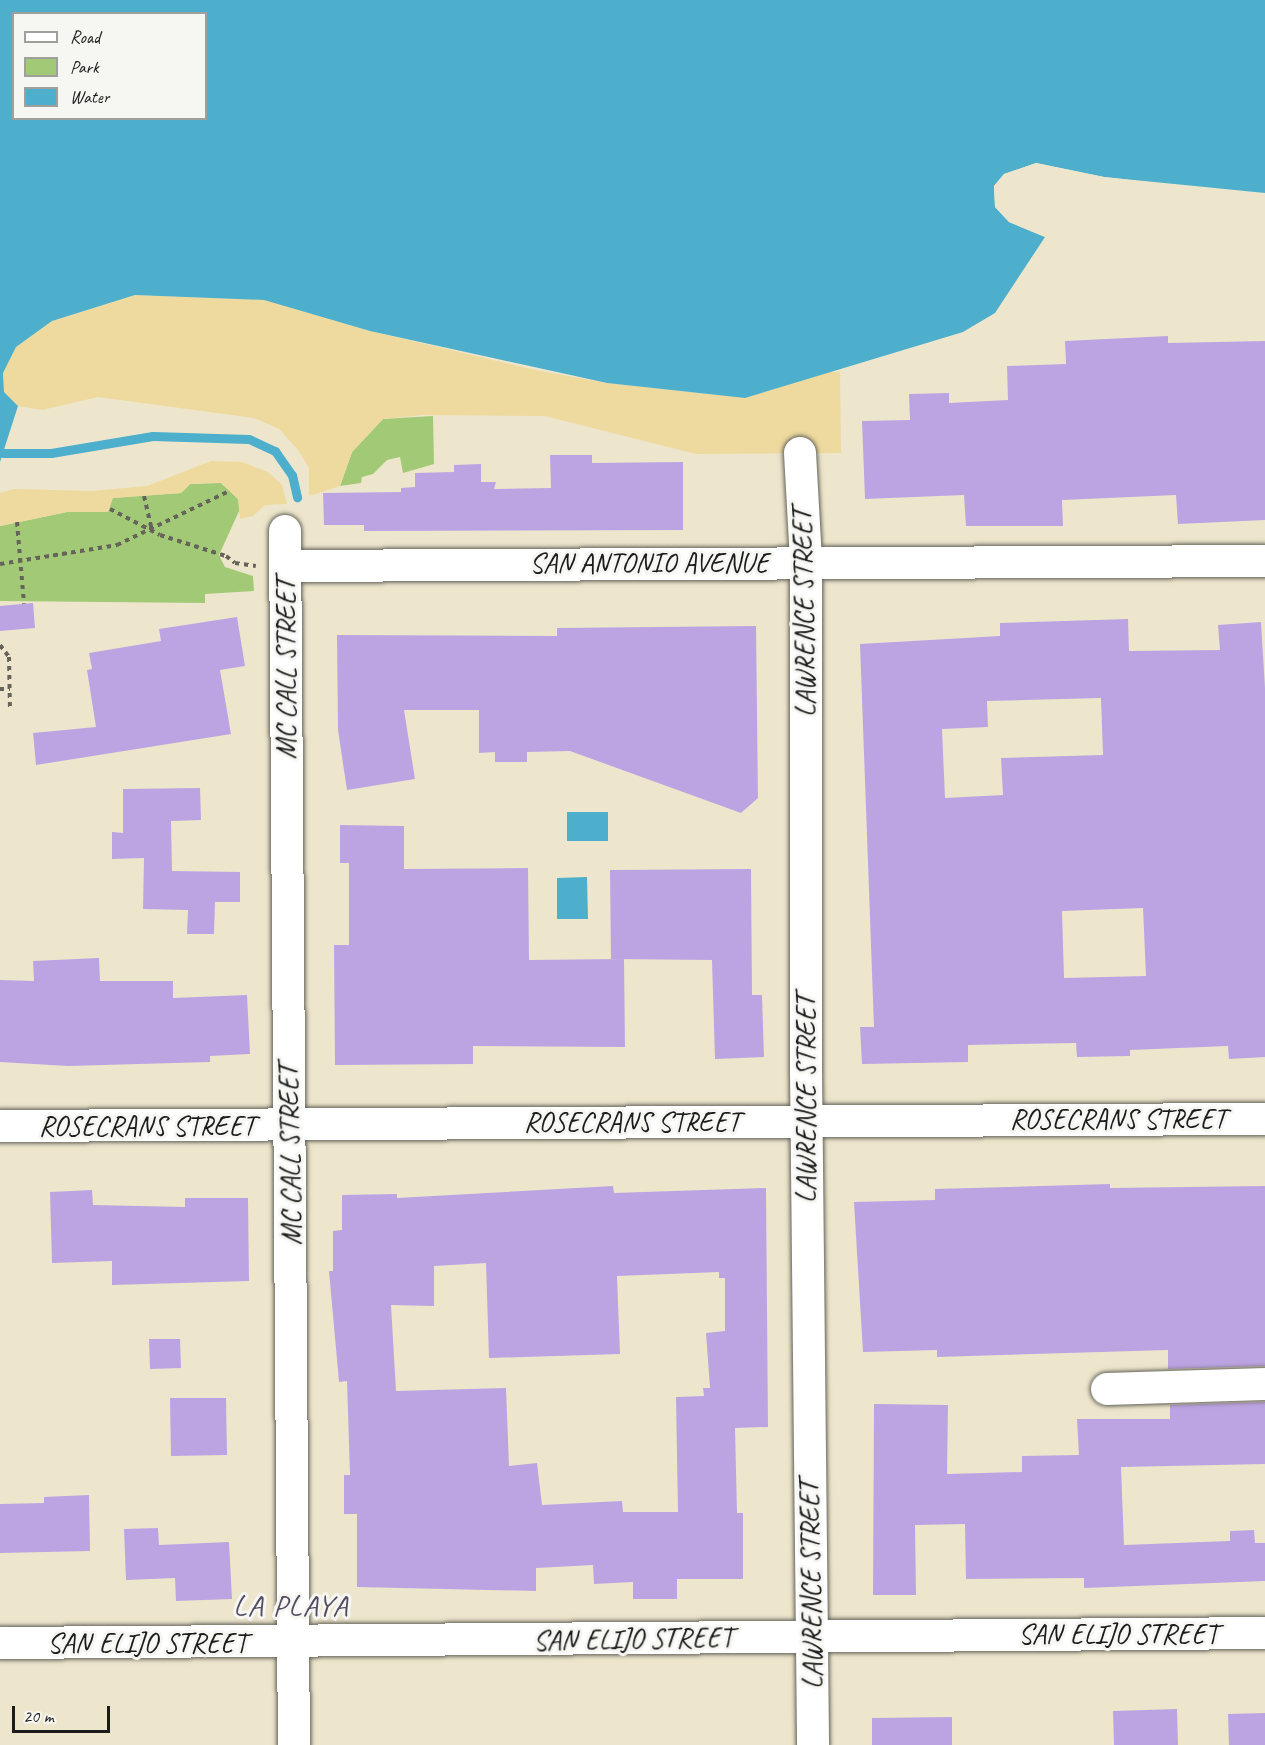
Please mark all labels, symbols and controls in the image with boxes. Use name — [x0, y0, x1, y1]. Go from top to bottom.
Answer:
legend — [12, 12, 207, 120]
text: Road — [70, 26, 100, 48]
text: Park — [70, 56, 99, 78]
text: Water — [70, 86, 109, 108]
street label: LAWRENCE STREET — [785, 509, 823, 717]
street label: SAN ANTONIO AVENUE — [529, 546, 769, 580]
street label: MC CALL STREET — [269, 580, 303, 758]
street label: LAWRENCE STREET — [789, 995, 823, 1203]
street label: MC CALL STREET — [272, 1066, 308, 1244]
street label: ROSECRANS STREET — [1010, 1102, 1226, 1136]
street label: ROSECRANS STREET — [524, 1105, 740, 1139]
street label: ROSECRANS STREET — [39, 1109, 255, 1143]
street label: LAWRENCE STREET — [792, 1481, 830, 1689]
district label: LA PLAYA — [233, 1587, 349, 1623]
street label: SAN ELIJO STREET — [1018, 1617, 1218, 1651]
street label: SAN ELIJO STREET — [533, 1620, 733, 1658]
street label: SAN ELIJO STREET — [47, 1626, 247, 1660]
scale bar — [15, 1694, 112, 1732]
text: 20 m — [23, 1705, 54, 1727]

